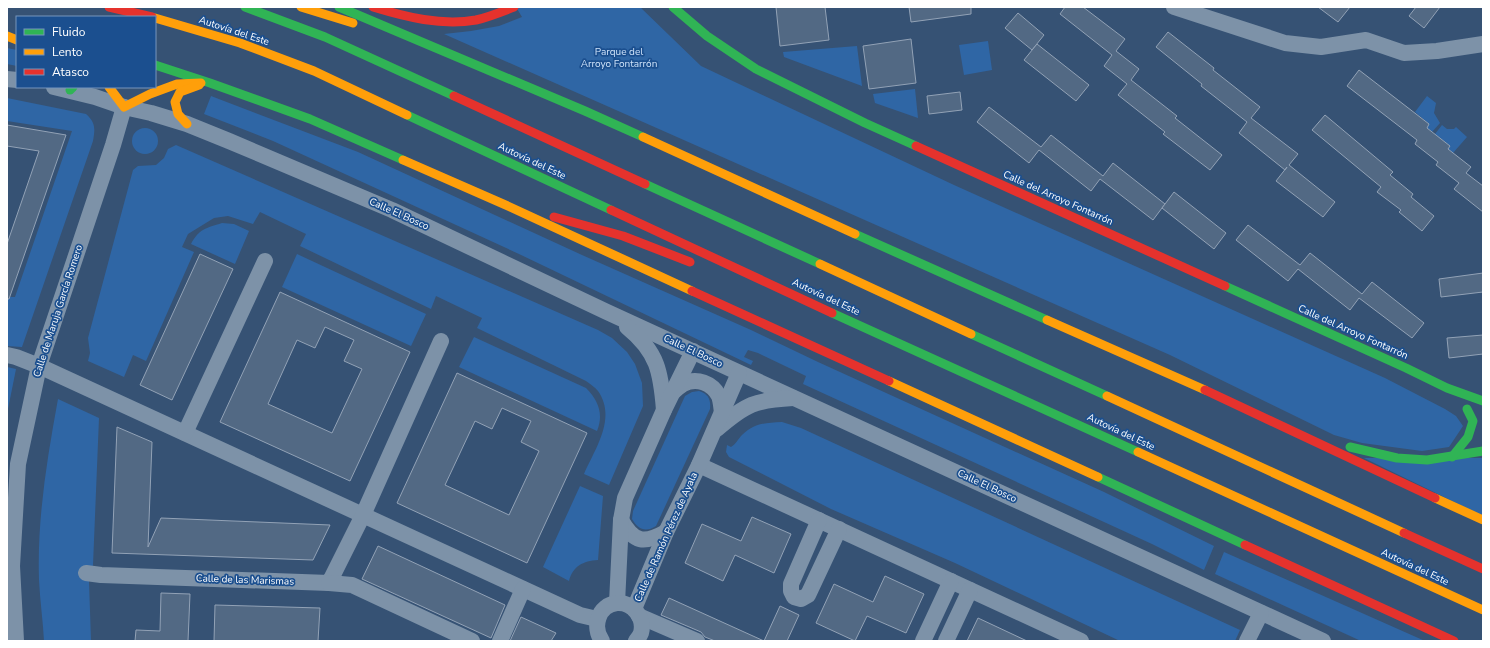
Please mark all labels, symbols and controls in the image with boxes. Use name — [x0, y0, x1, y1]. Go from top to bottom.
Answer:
street label: Autovía del Este — [197, 13, 271, 49]
legend — [16, 16, 156, 88]
text: Fluido — [52, 24, 86, 40]
text: Lento — [52, 44, 83, 60]
park label: Parque del Arroyo Fontarrón — [581, 45, 657, 71]
text: Atasco — [52, 64, 89, 80]
street label: Autovía del Este — [496, 139, 568, 183]
street label: Calle del Arroyo Fontarrón — [1001, 167, 1115, 229]
street label: Calle El Bosco — [367, 195, 432, 234]
street label: Calle de Maruja García Romero — [30, 243, 86, 379]
street label: Autovía del Este — [790, 275, 862, 319]
street label: Calle del Arroyo Fontarrón — [1296, 301, 1410, 363]
street label: Calle El Bosco — [661, 331, 725, 371]
street label: Autovía del Este — [1085, 410, 1157, 454]
street label: Calle El Bosco — [955, 466, 1019, 506]
street label: Calle de Ramón Pérez de Ayala — [631, 470, 701, 604]
street label: Autovía del Este — [1379, 545, 1451, 589]
street label: Calle de las Marismas — [196, 571, 295, 589]

